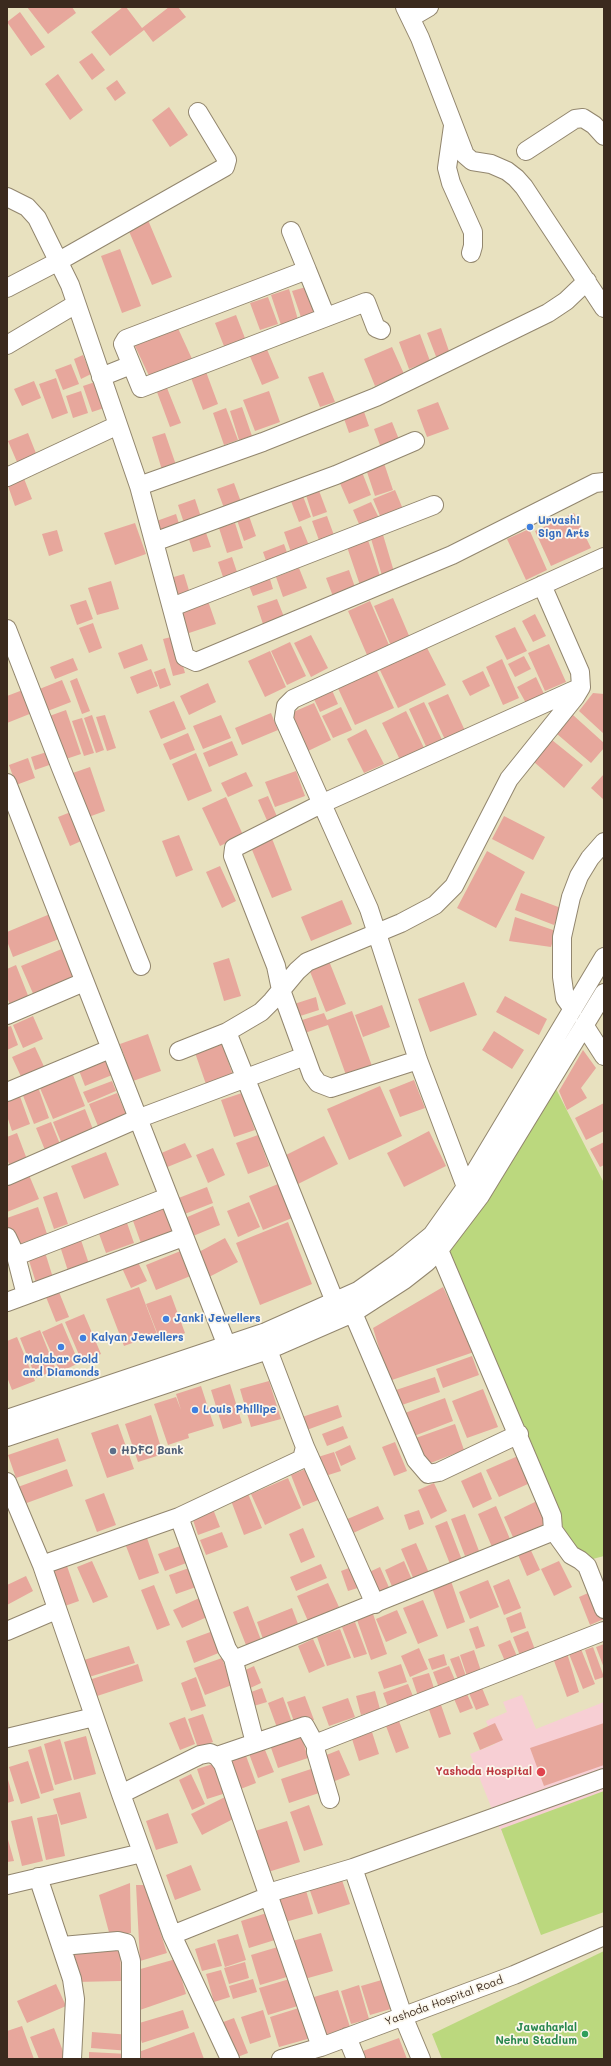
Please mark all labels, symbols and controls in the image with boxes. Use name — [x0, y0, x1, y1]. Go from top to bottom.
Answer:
place label: Urvashi Sign Arts — [538, 514, 589, 540]
marker: Urvashi Sign Arts — [525, 522, 535, 532]
place label: Janki Jewellers — [174, 1312, 261, 1326]
marker: Janki Jewellers — [161, 1314, 171, 1324]
place label: Kalyan Jewellers — [91, 1331, 184, 1345]
marker: Kalyan Jewellers — [78, 1333, 88, 1343]
marker: Malabar Gold and Diamonds — [56, 1342, 66, 1352]
place label: Malabar Gold and Diamonds — [23, 1353, 99, 1379]
place label: Louis Phillipe — [203, 1403, 276, 1417]
marker: Louis Phillipe — [190, 1405, 200, 1415]
place label: HDFC Bank — [121, 1444, 183, 1458]
marker: HDFC Bank — [108, 1446, 118, 1456]
place label: Yashoda Hospital — [435, 1765, 532, 1779]
marker: Yashoda Hospital — [535, 1766, 547, 1778]
street label: Yashoda Hospital Road — [383, 1973, 505, 2029]
place label: Jawaharlal Nehru Stadium — [495, 2021, 577, 2047]
marker: Jawaharlal Nehru Stadium — [580, 2029, 590, 2039]

